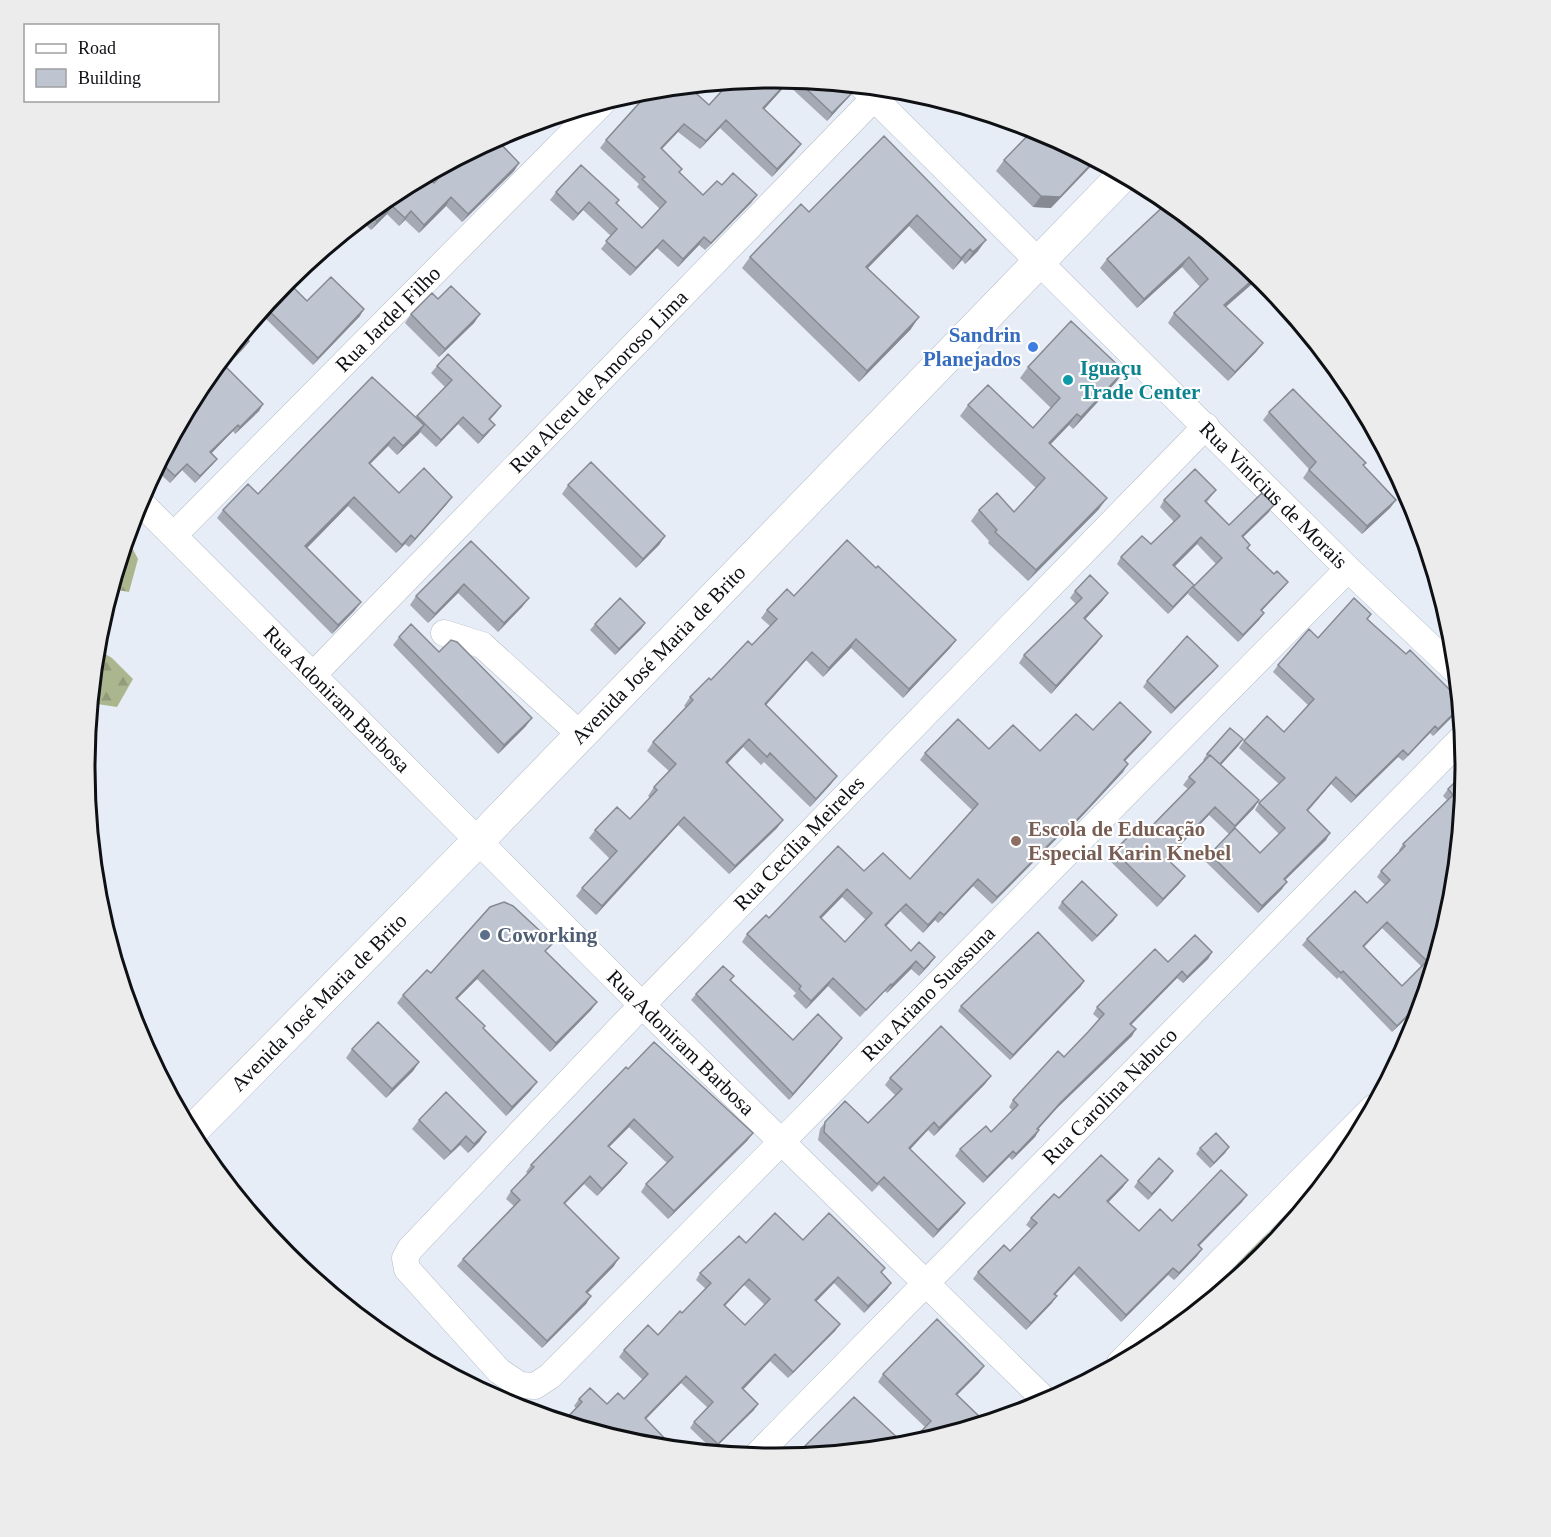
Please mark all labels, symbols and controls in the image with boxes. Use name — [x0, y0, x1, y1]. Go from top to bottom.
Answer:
legend — [24, 24, 219, 102]
text: Road — [78, 38, 116, 58]
text: Building — [78, 68, 141, 88]
street label: Rua Jardel Filho — [331, 261, 445, 377]
street label: Rua Alceu de Amoroso Lima — [504, 285, 693, 478]
place label: Sandrin Planejados — [923, 323, 1021, 371]
marker: Sandrin Planejados — [1026, 340, 1040, 354]
place label: Iguaçu Trade Center — [1080, 356, 1200, 404]
marker: Iguaçu Trade Center — [1061, 373, 1075, 387]
street label: Rua Vinícius de Morais — [1195, 417, 1353, 574]
street label: Avenida José Maria de Brito — [566, 560, 751, 749]
street label: Rua Adoniram Barbosa — [259, 621, 415, 778]
street label: Rua Cecília Meireles — [729, 771, 869, 915]
place label: Escola de Educação Especial Karin Knebel — [1028, 817, 1231, 865]
marker: Escola de Educação Especial Karin Knebel — [1009, 834, 1023, 848]
street label: Avenida José Maria de Brito — [226, 909, 412, 1096]
street label: Rua Ariano Suassuna — [856, 921, 1000, 1066]
place label: Coworking — [497, 923, 598, 947]
marker: Coworking — [478, 928, 492, 942]
street label: Rua Adoniram Barbosa — [602, 965, 760, 1121]
street label: Rua Carolina Nabuco — [1037, 1023, 1182, 1170]

